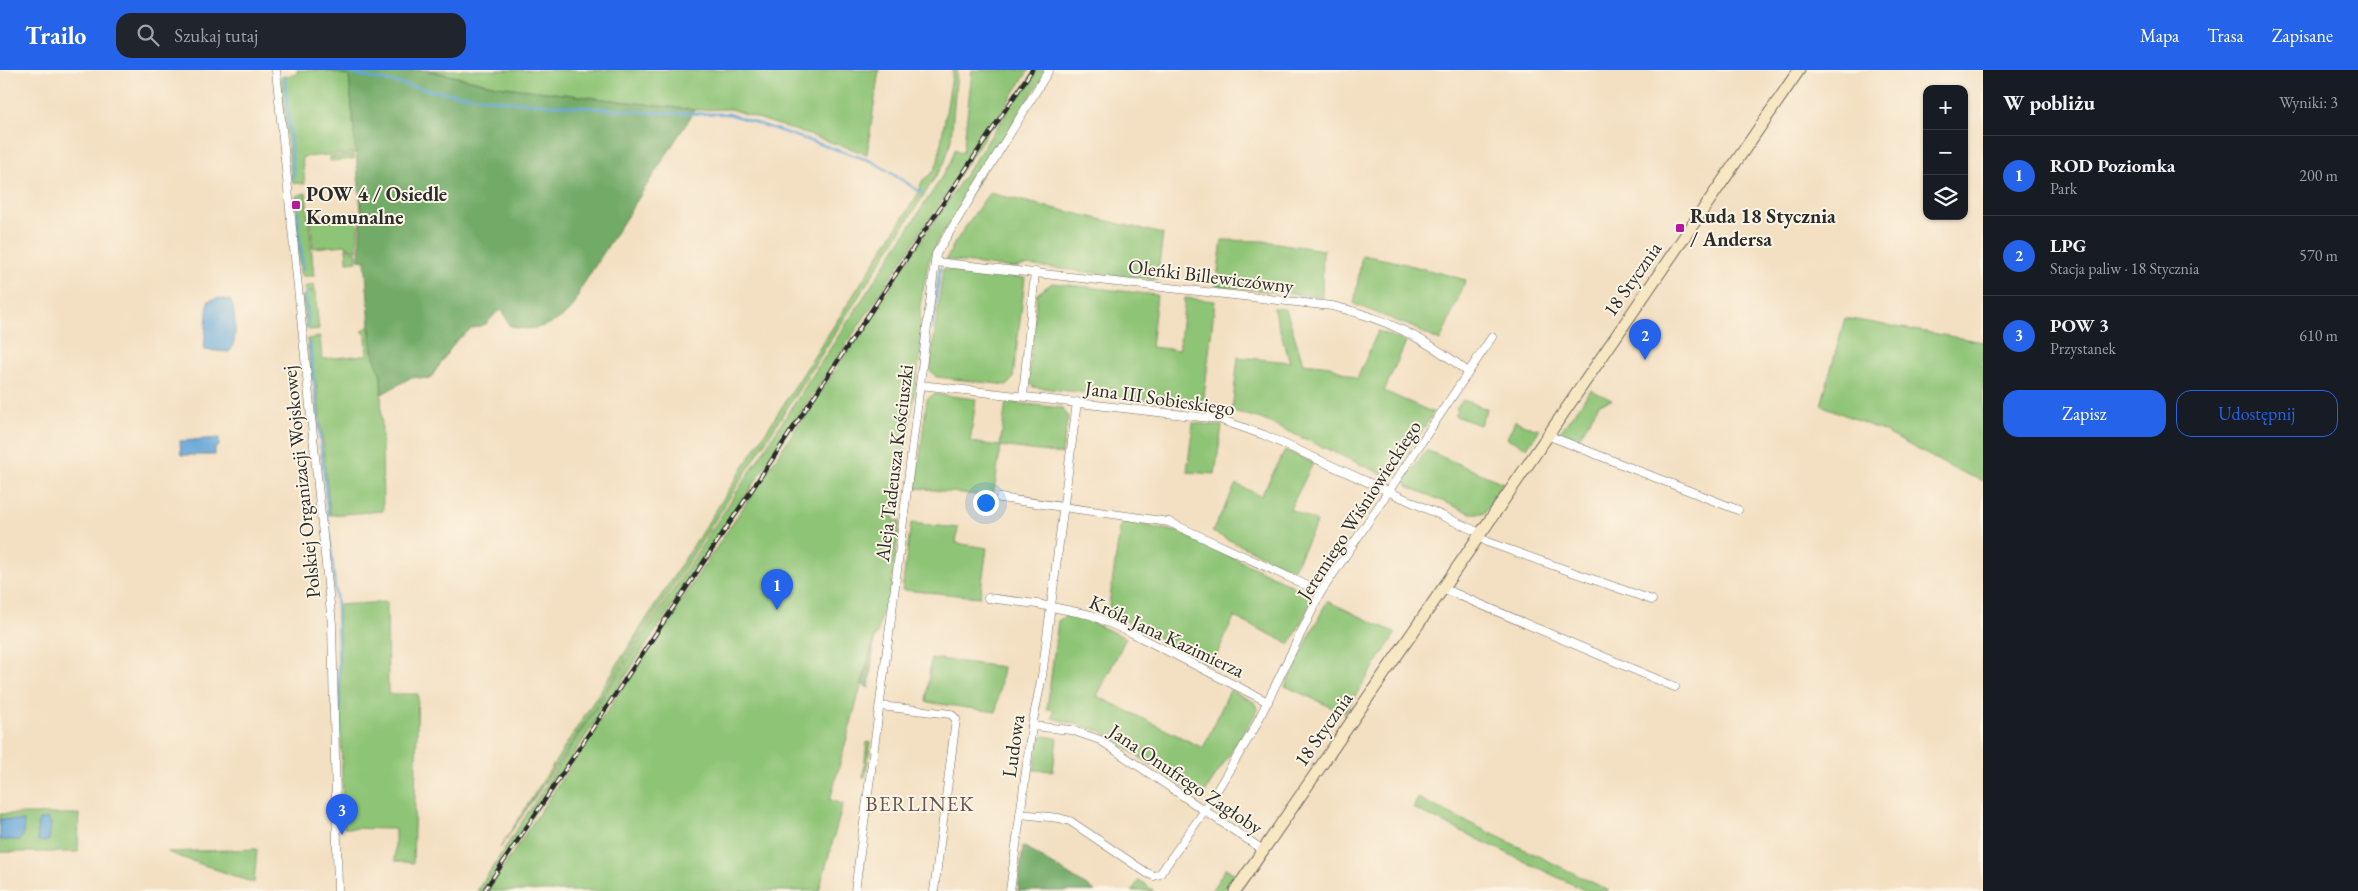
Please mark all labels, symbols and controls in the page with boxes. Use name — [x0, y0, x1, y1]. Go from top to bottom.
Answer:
search box — [116, 13, 466, 58]
text: Trailo — [25, 20, 86, 51]
icon: search — [134, 21, 162, 49]
text: Szukaj tutaj — [174, 23, 258, 48]
text: Mapa — [2140, 24, 2179, 47]
text: Trasa — [2207, 24, 2244, 47]
text: Zapisane — [2272, 24, 2333, 47]
map controls — [1923, 85, 1968, 220]
button: + — [1923, 85, 1968, 130]
text: W pobliżu — [2003, 89, 2095, 116]
text: Wyniki: 3 — [2279, 92, 2338, 113]
button: − — [1923, 130, 1968, 175]
text: ROD Poziomka — [2050, 153, 2175, 178]
text: 1 — [2015, 165, 2023, 186]
text: 200 m — [2299, 165, 2338, 186]
button: layers — [1923, 175, 1968, 220]
text: Park — [2050, 178, 2077, 199]
place label: POW 4 / Osiedle Komunalne — [306, 181, 447, 230]
marker: POW 4 / Osiedle Komunalne — [290, 199, 302, 211]
place label: Ruda 18 Stycznia / Andersa — [1690, 203, 1836, 252]
marker: Ruda 18 Stycznia / Andersa — [1674, 222, 1686, 234]
text: LPG — [2050, 233, 2086, 258]
street label: 18 Stycznia — [1597, 236, 1667, 322]
text: 2 — [2015, 245, 2023, 266]
text: 570 m — [2299, 245, 2338, 266]
street label: Oleńki Billewiczówny — [1127, 253, 1295, 299]
text: Stacja paliw · 18 Stycznia — [2050, 258, 2199, 279]
text: POW 3 — [2050, 313, 2109, 338]
pin: 2 — [1629, 319, 1661, 360]
text: 3 — [2015, 325, 2023, 346]
text: 610 m — [2299, 325, 2338, 346]
text: Przystanek — [2050, 338, 2116, 359]
street label: Aleja Tadeusza Kościuszki — [869, 363, 919, 564]
street label: Polskiej Organizacji Wojskowej — [276, 364, 326, 600]
street label: Jana III Sobieskiego — [1081, 374, 1237, 421]
button: Zapisz — [2003, 390, 2166, 437]
button: Udostępnij — [2176, 390, 2338, 437]
street label: Jeremiego Wiśniowieckiego — [1290, 415, 1427, 607]
your location — [973, 490, 999, 516]
pin: 1 — [761, 569, 793, 610]
street label: Króla Jana Kazimierza — [1085, 589, 1249, 683]
street label: 18 Stycznia — [1288, 686, 1358, 772]
street label: Ludowa — [996, 713, 1030, 779]
street label: Jana Onufrego Zagłoby — [1102, 717, 1268, 840]
district label: BERLINEK — [865, 790, 975, 817]
pin: 3 — [326, 794, 358, 835]

